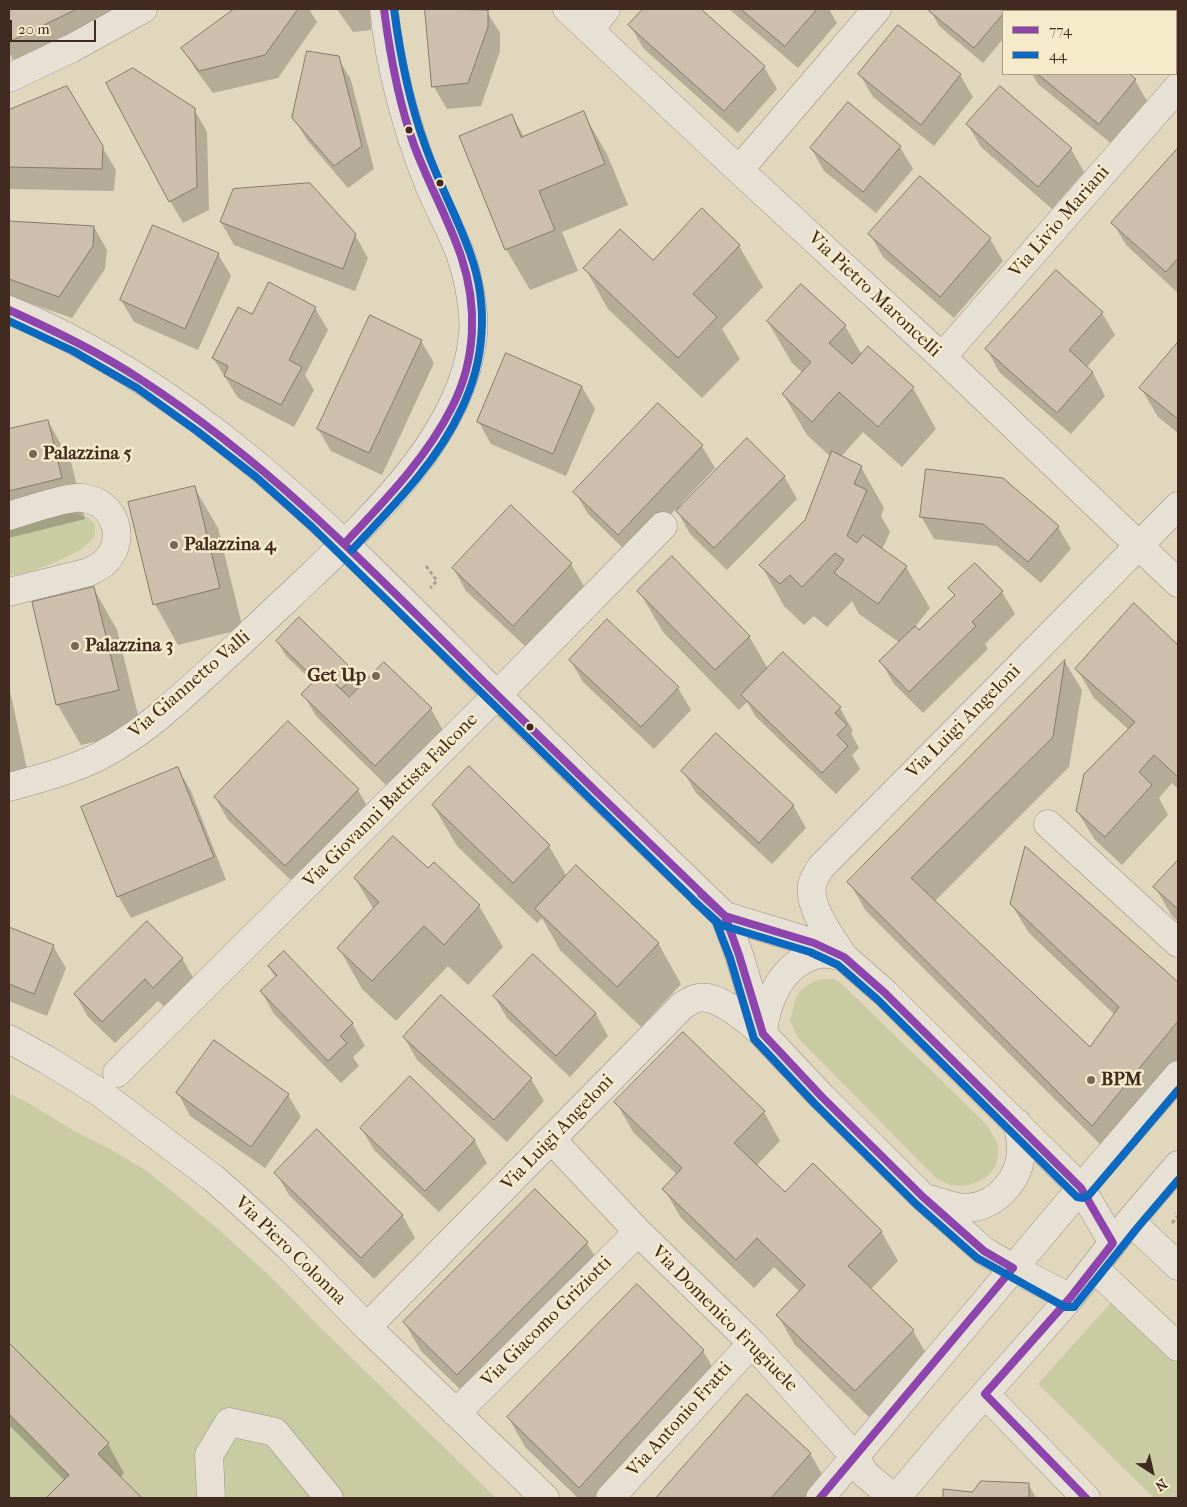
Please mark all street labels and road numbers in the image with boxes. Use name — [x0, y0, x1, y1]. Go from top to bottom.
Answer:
street label: Via Livio Mariani — [1005, 161, 1115, 283]
street label: Via Pietro Maroncelli — [803, 227, 945, 363]
street label: Via Giannetto Valli — [125, 626, 255, 744]
street label: Via Luigi Angeloni — [902, 660, 1026, 784]
street label: Via Giovanni Battista Falcone — [299, 709, 483, 893]
street label: Via Luigi Angeloni — [497, 1070, 619, 1196]
street label: Via Piero Colonna — [229, 1192, 351, 1310]
street label: Via Domenico Frugiuele — [646, 1241, 802, 1397]
street label: Via Giacomo Griziotti — [477, 1252, 617, 1392]
street label: Via Antonio Fratti — [622, 1358, 738, 1482]

